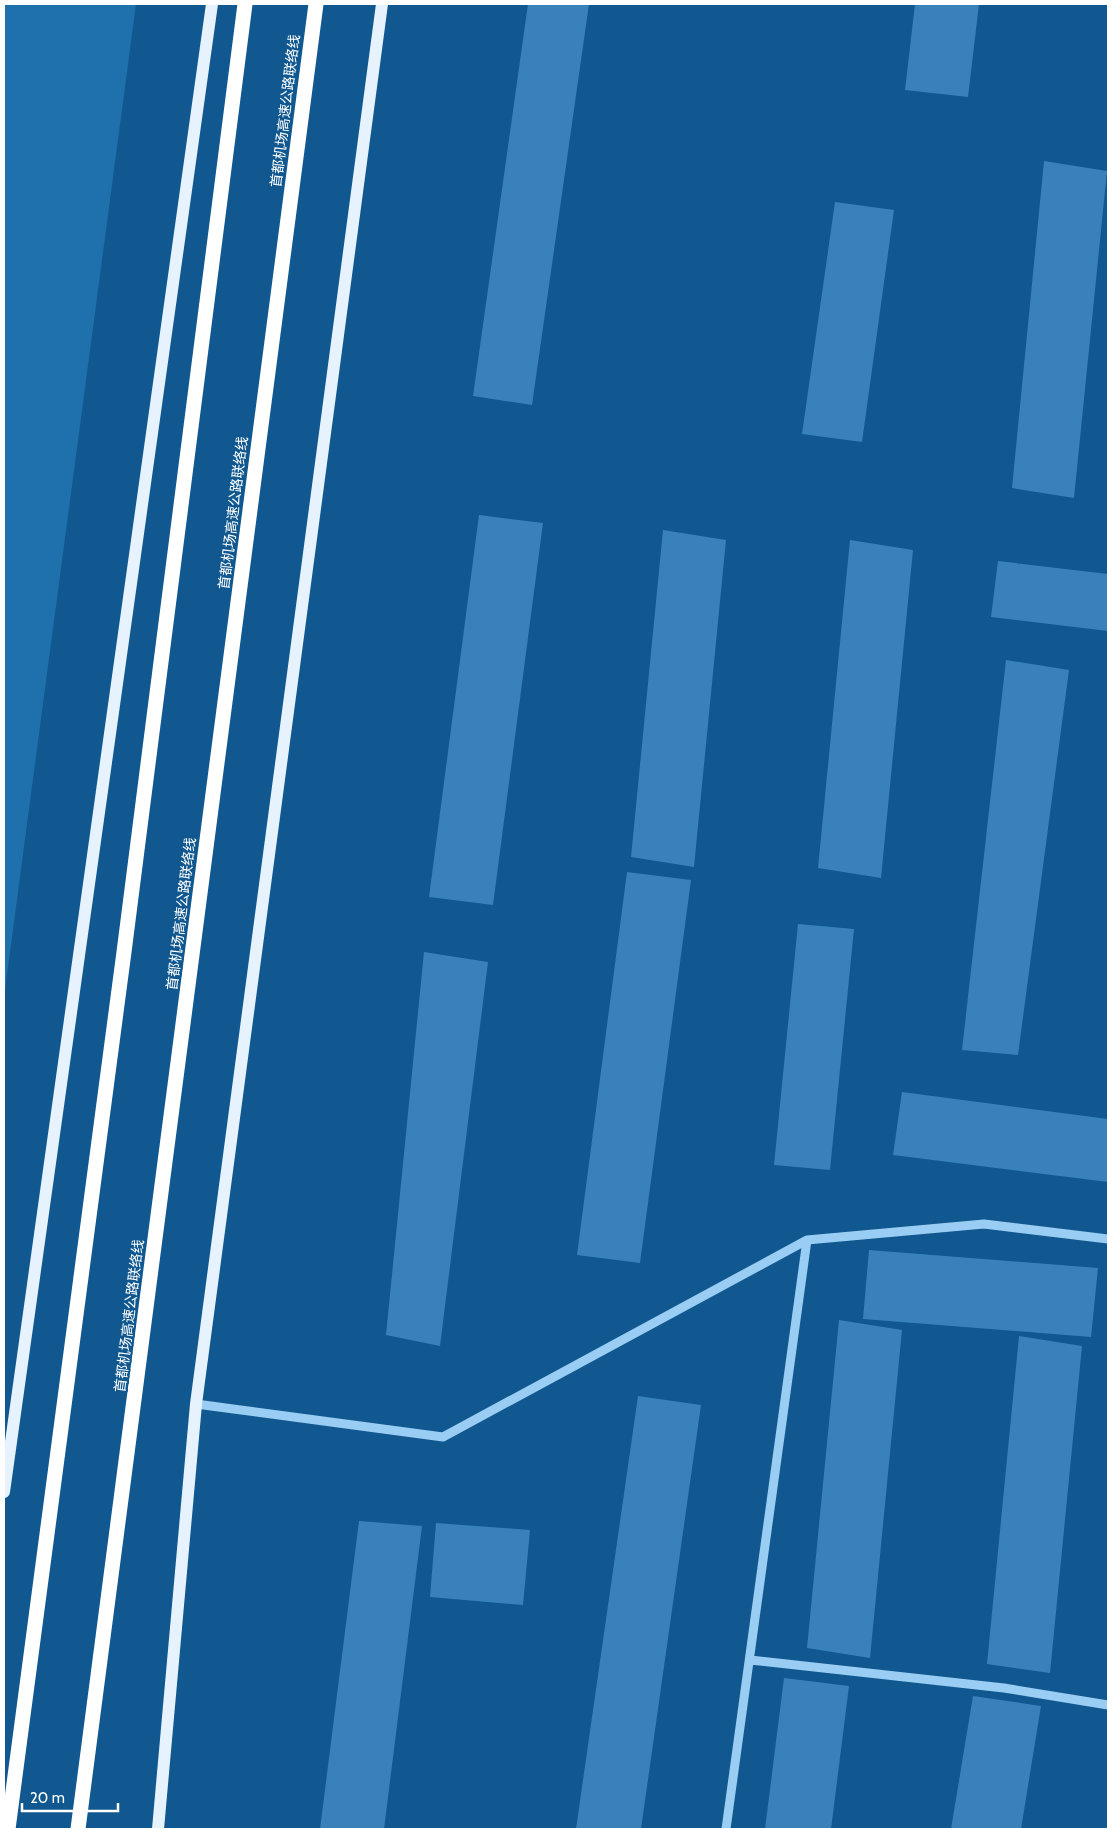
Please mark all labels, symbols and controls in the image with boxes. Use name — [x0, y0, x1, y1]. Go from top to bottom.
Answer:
street label: 首都机场高速公路联络线 — [267, 33, 303, 189]
street label: 首都机场高速公路联络线 — [215, 435, 251, 591]
street label: 首都机场高速公路联络线 — [163, 836, 199, 992]
street label: 首都机场高速公路联络线 — [111, 1238, 147, 1394]
scale bar — [22, 1780, 119, 1812]
text: 20 m — [30, 1789, 65, 1807]

